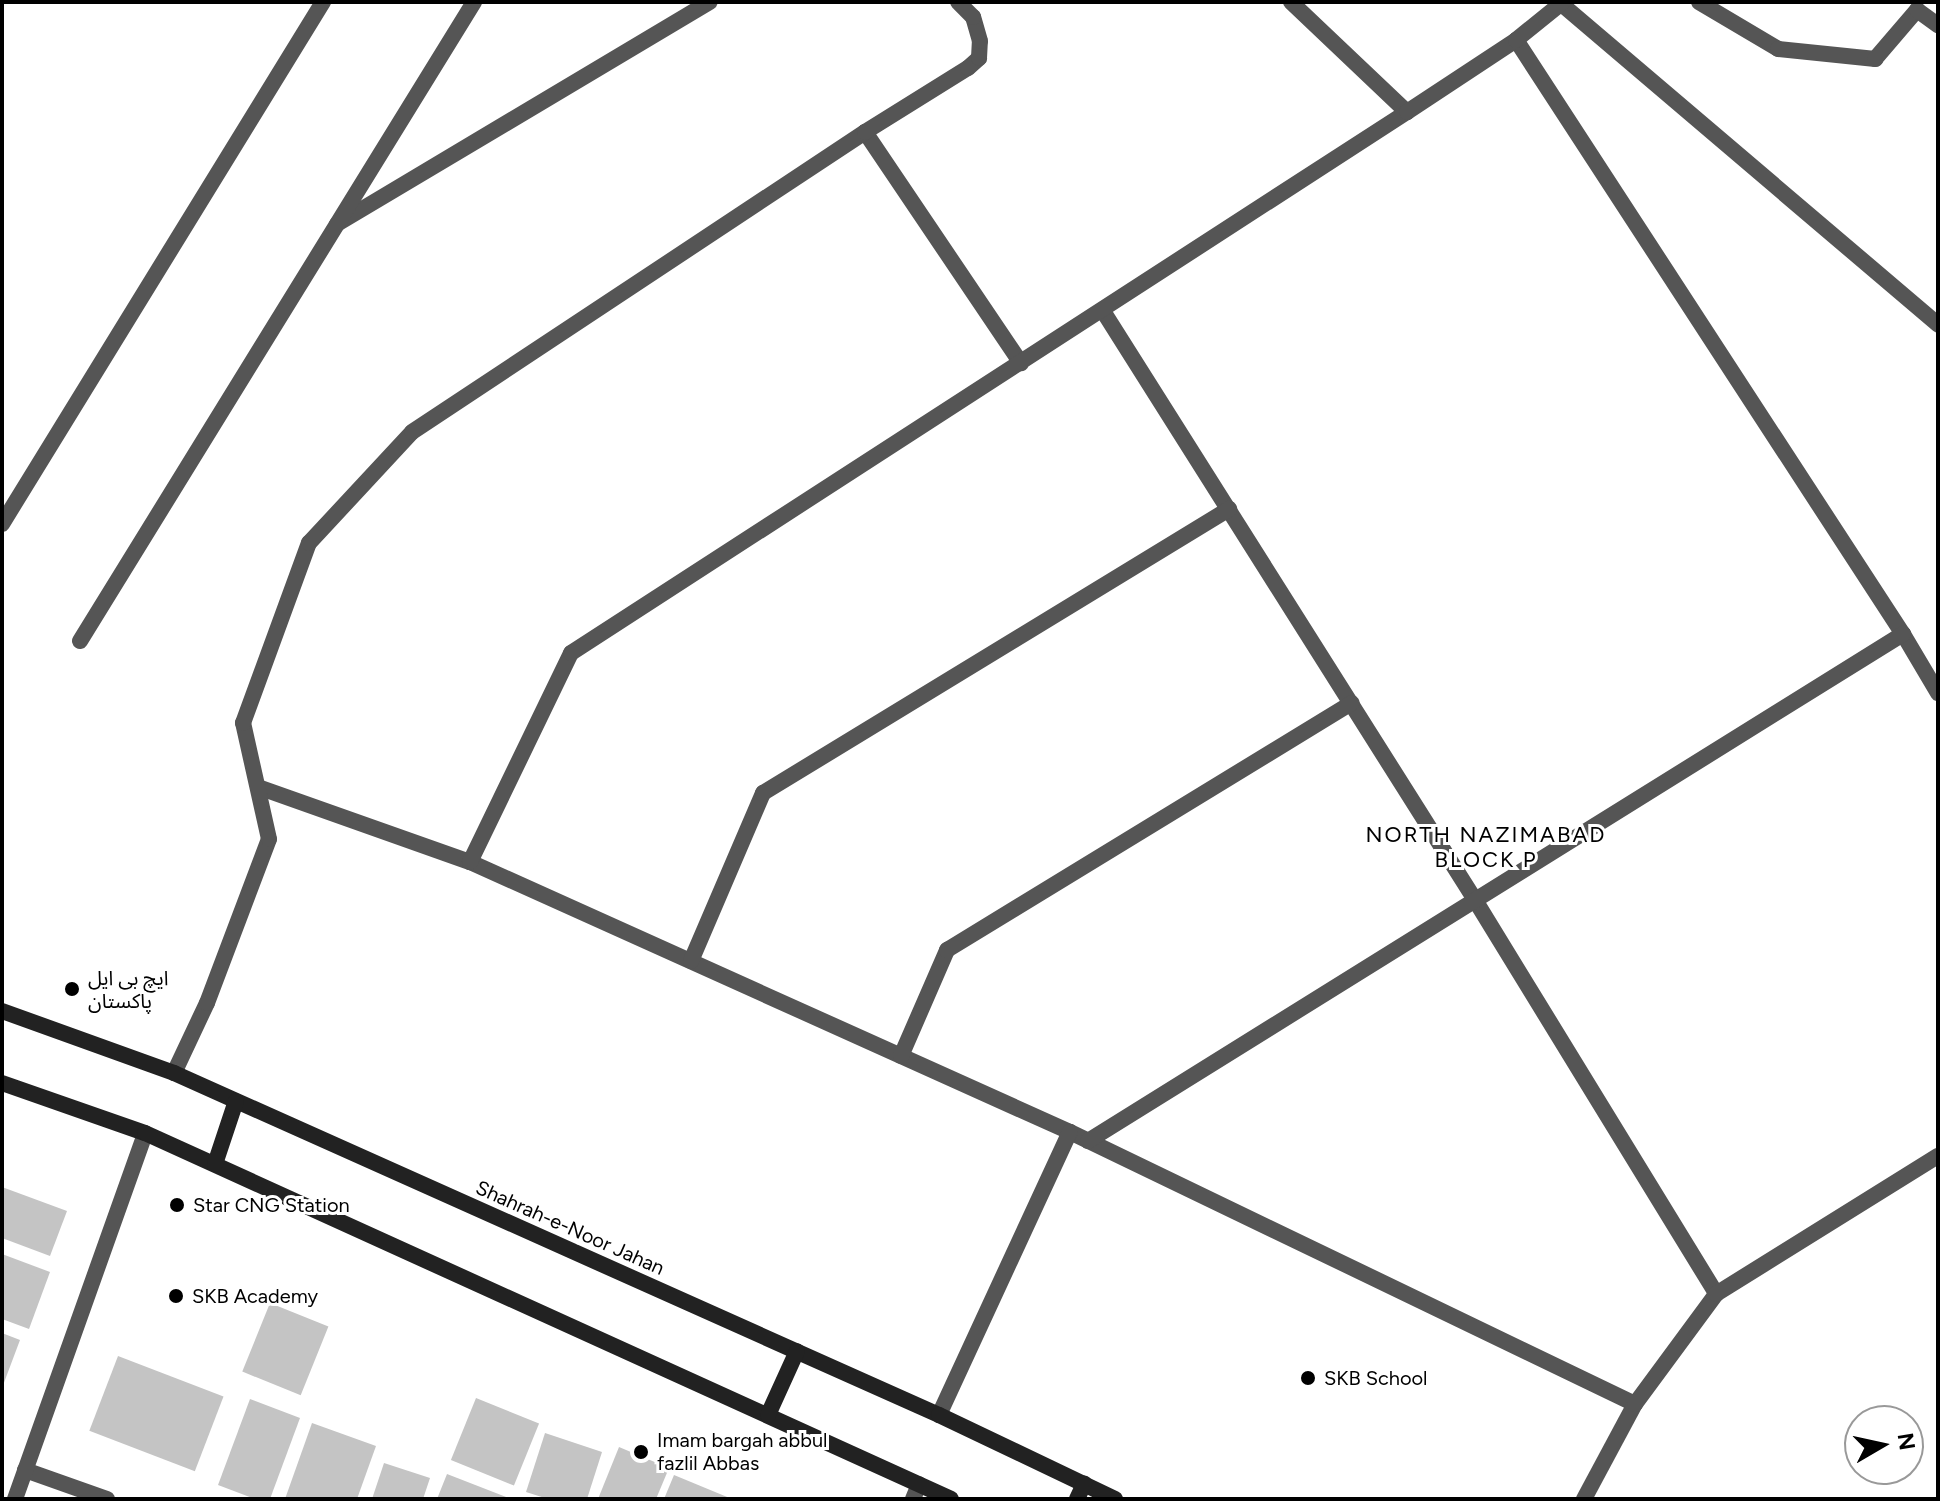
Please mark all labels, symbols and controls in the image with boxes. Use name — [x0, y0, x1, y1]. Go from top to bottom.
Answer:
district label: NORTH NAZIMABAD BLOCK P — [1366, 821, 1606, 872]
place label: ایچ بی ایل پاکستان — [88, 966, 168, 1013]
marker: ایچ بی ایل پاکستان — [63, 980, 81, 998]
street label: Shahrah-e-Noor Jahan — [472, 1176, 668, 1280]
place label: Star CNG Station — [193, 1193, 350, 1217]
marker: Star CNG Station — [168, 1196, 186, 1214]
place label: SKB Academy — [192, 1284, 318, 1308]
marker: SKB Academy — [167, 1287, 185, 1305]
place label: SKB School — [1324, 1366, 1427, 1390]
marker: SKB School — [1299, 1369, 1317, 1387]
north arrow — [1844, 1405, 1924, 1485]
place label: Imam bargah abbul fazlil Abbas — [657, 1428, 828, 1475]
text: N — [1892, 1431, 1921, 1452]
marker: Imam bargah abbul fazlil Abbas — [632, 1443, 650, 1461]

